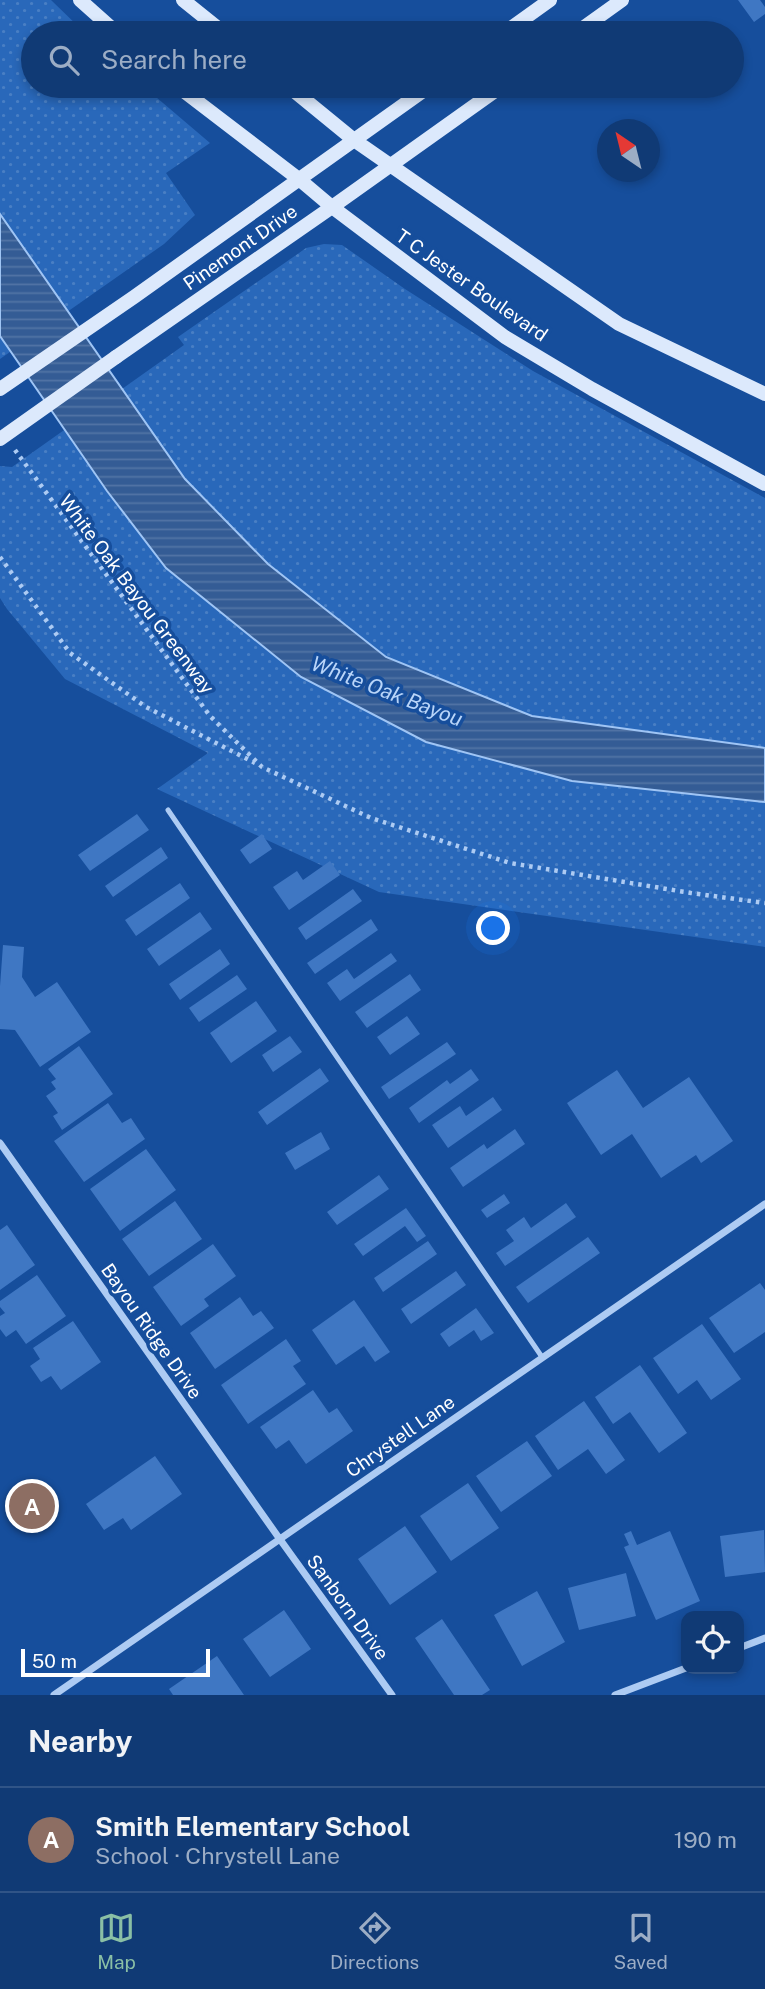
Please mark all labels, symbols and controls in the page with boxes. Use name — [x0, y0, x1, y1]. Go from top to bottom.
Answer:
search box — [21, 21, 744, 98]
icon: search — [45, 41, 83, 79]
text: Search here — [101, 44, 247, 75]
north arrow — [597, 119, 660, 182]
street label: Pinemont Drive — [179, 200, 301, 294]
street label: T C Jester Boulevard — [392, 224, 552, 346]
street label: White Oak Bayou Greenway — [55, 490, 219, 698]
water label: White Oak Bayou — [308, 651, 466, 731]
your location — [476, 911, 510, 945]
street label: Bayou Ridge Drive — [97, 1259, 207, 1403]
street label: Chrystell Lane — [341, 1390, 459, 1482]
pin: A — [9, 1480, 55, 1532]
street label: Sanborn Drive — [302, 1550, 394, 1664]
map controls — [681, 1611, 744, 1674]
button: locate — [681, 1611, 744, 1674]
scale bar — [21, 1646, 210, 1678]
text: 50 m — [32, 1650, 77, 1672]
text: Nearby — [28, 1723, 132, 1759]
text: Smith Elementary School — [95, 1811, 410, 1842]
text: A — [43, 1826, 59, 1853]
text: 190 m — [674, 1826, 737, 1853]
text: School · Chrystell Lane — [95, 1842, 340, 1869]
tab: Map — [97, 1909, 136, 1973]
tab: Directions — [330, 1909, 419, 1973]
tab: Saved — [614, 1909, 668, 1973]

